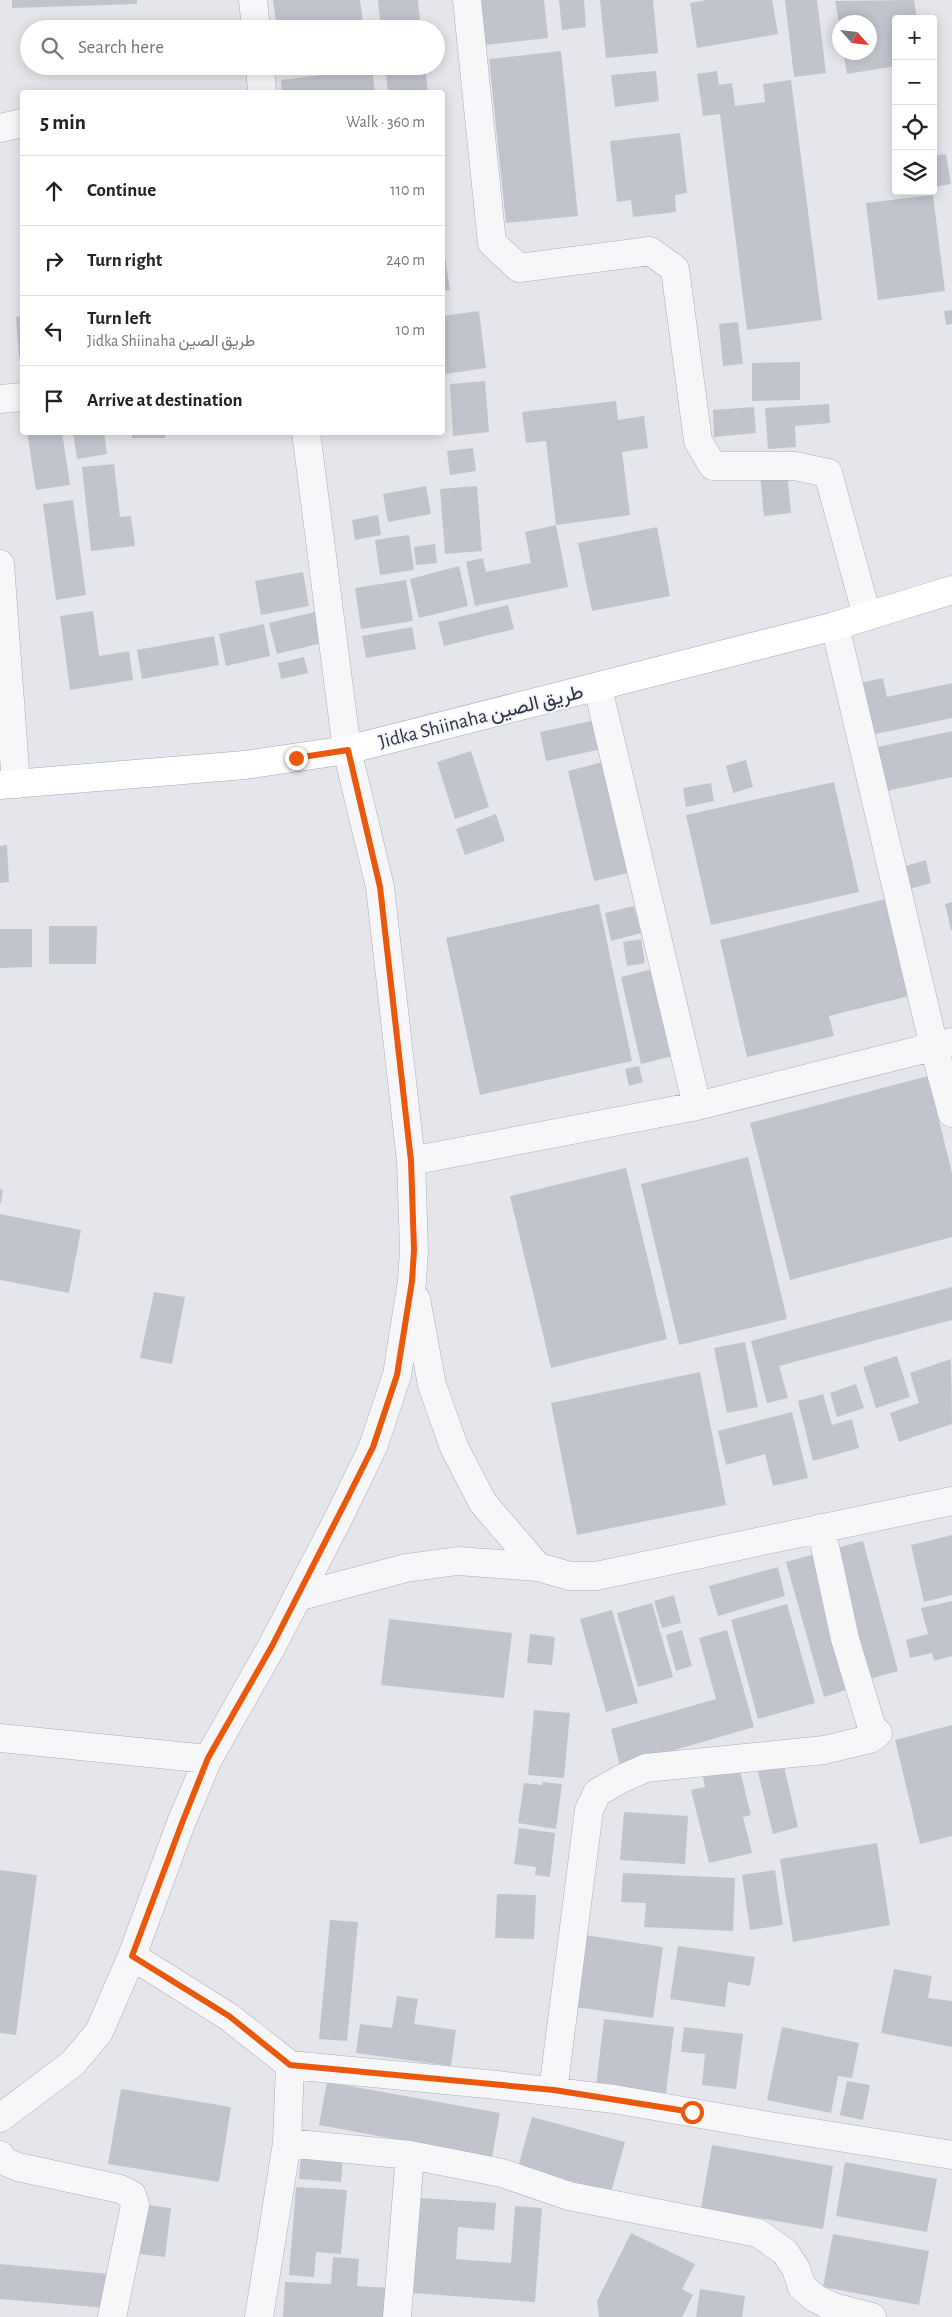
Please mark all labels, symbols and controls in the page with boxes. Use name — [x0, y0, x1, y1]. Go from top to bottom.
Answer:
north arrow — [832, 15, 877, 60]
map controls — [892, 15, 937, 195]
button: + — [892, 15, 937, 60]
search box — [20, 20, 445, 75]
icon: search — [38, 34, 66, 62]
text: Search here — [78, 38, 164, 57]
button: − — [892, 60, 937, 105]
button: locate — [892, 105, 937, 150]
text: 5 min — [40, 112, 86, 133]
text: Walk · 360 m — [346, 114, 425, 130]
button: layers — [892, 150, 937, 195]
icon: ahead — [40, 177, 68, 205]
text: Continue — [87, 181, 156, 200]
text: 110 m — [390, 182, 425, 198]
icon: right — [40, 247, 68, 275]
text: Turn right — [87, 251, 162, 270]
text: 240 m — [386, 252, 425, 268]
text: Turn left — [87, 309, 151, 328]
icon: left — [40, 317, 68, 345]
text: 10 m — [396, 322, 425, 338]
text: Jidka Shiinaha طريق الصين — [87, 333, 255, 349]
icon: arrive — [40, 387, 68, 415]
text: Arrive at destination — [87, 391, 243, 410]
street label: Jidka Shiinaha طريق الصين — [377, 682, 586, 754]
route end — [285, 747, 308, 770]
route start — [681, 2101, 704, 2124]

